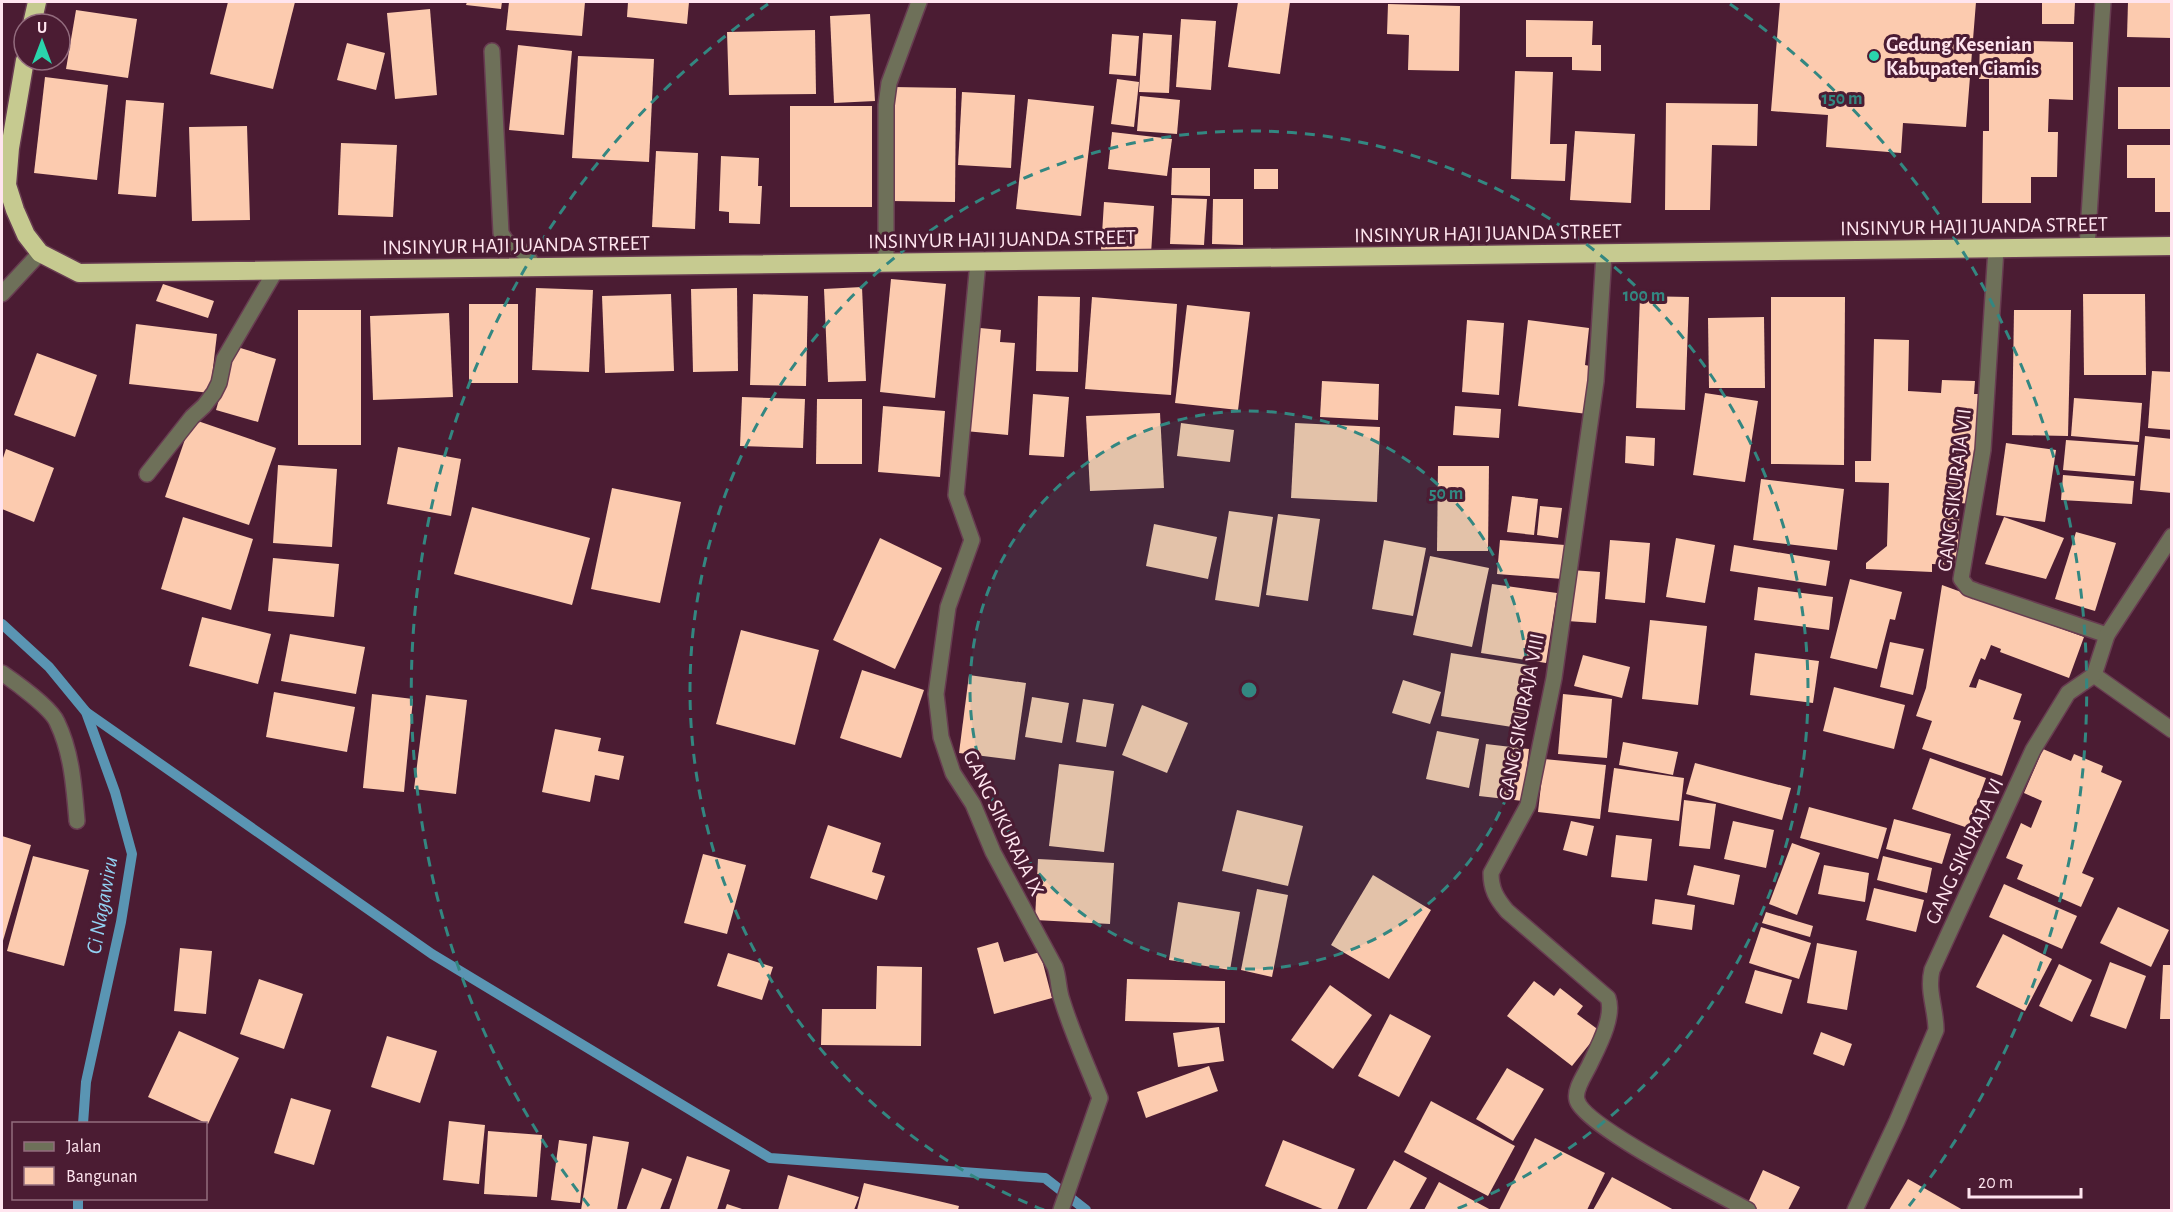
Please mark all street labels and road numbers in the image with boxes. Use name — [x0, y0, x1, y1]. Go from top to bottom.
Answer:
street label: INSINYUR HAJI JUANDA STREET — [1840, 214, 2108, 239]
street label: INSINYUR HAJI JUANDA STREET — [1354, 221, 1622, 246]
street label: INSINYUR HAJI JUANDA STREET — [868, 227, 1136, 252]
street label: INSINYUR HAJI JUANDA STREET — [382, 233, 650, 258]
street label: GANG SIKURAJA VII — [1934, 407, 1975, 573]
street label: GANG SIKURAJA VIII — [1495, 632, 1548, 802]
street label: GANG SIKURAJA IX — [959, 747, 1048, 899]
street label: GANG SIKURAJA VI — [1921, 775, 2007, 927]

